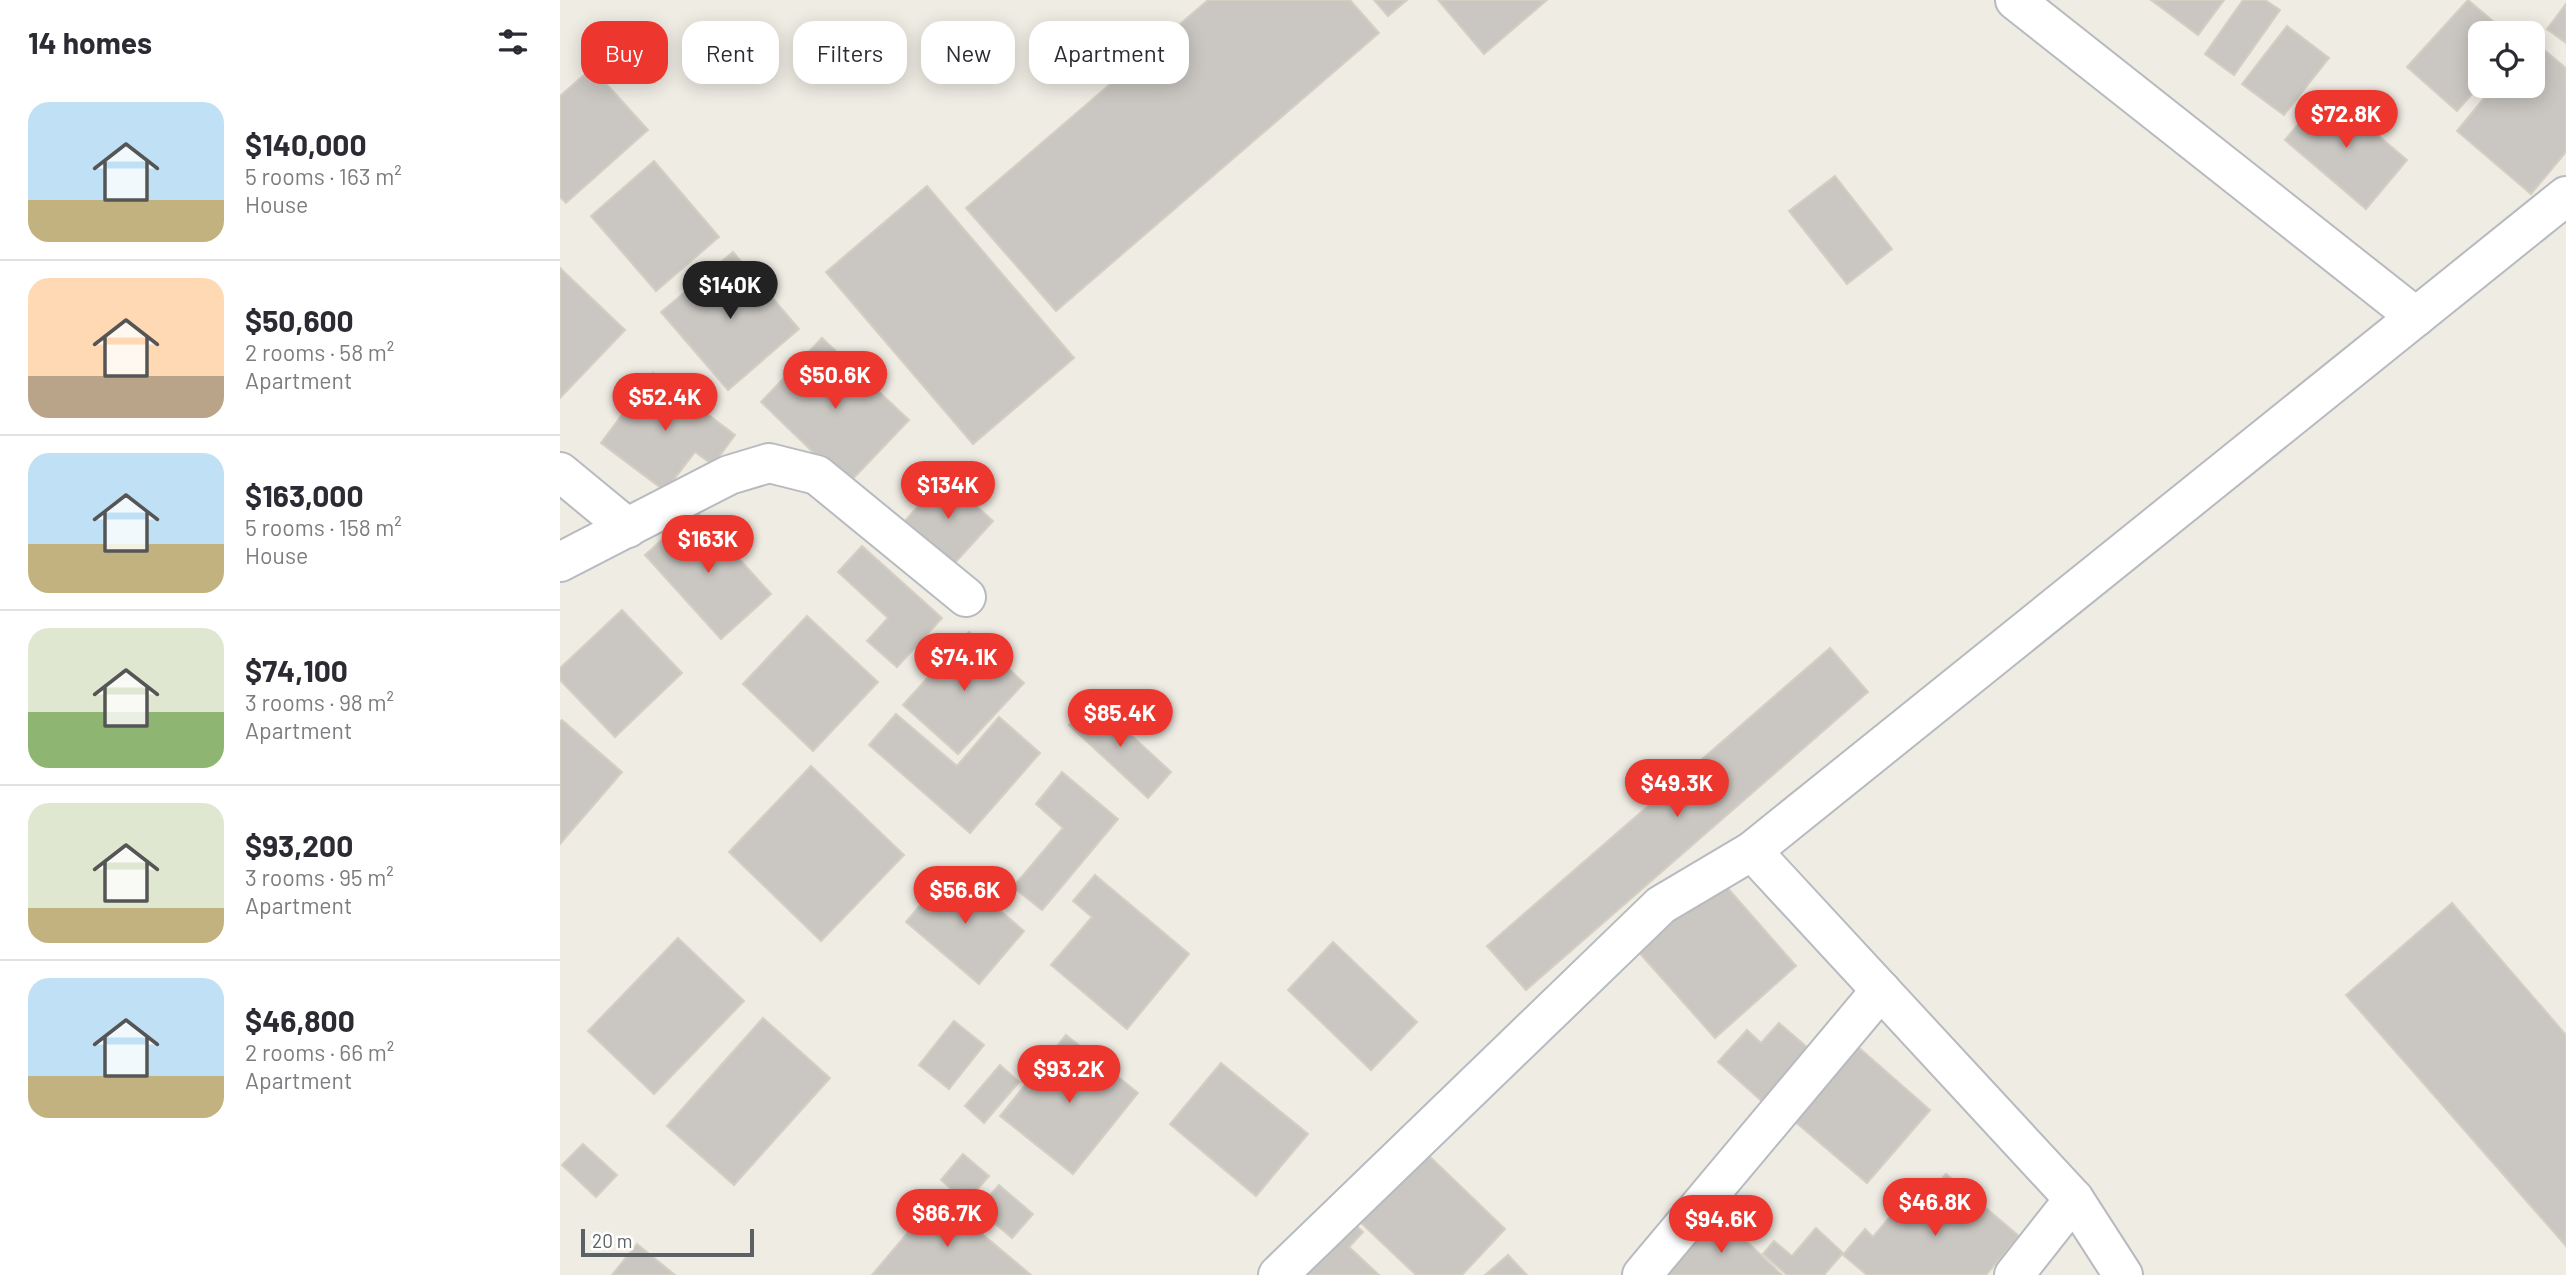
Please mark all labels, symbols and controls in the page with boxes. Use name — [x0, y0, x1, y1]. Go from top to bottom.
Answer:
chip: Buy — [581, 21, 668, 84]
chip: Rent — [682, 21, 779, 84]
chip: Filters — [793, 21, 907, 84]
chip: New — [921, 21, 1015, 84]
chip: Apartment — [1029, 21, 1189, 84]
map controls — [2468, 21, 2545, 98]
button: locate — [2468, 21, 2545, 98]
icon: filters — [494, 23, 532, 61]
text: 14 homes — [28, 24, 152, 60]
pin: $72.8K — [2289, 90, 2403, 150]
text: $72.8K — [2311, 99, 2381, 127]
text: $140,000 — [245, 126, 367, 162]
icon: home — [84, 130, 168, 214]
text: 5 rooms · 163 m² — [245, 162, 402, 190]
text: House — [245, 190, 308, 218]
pin: $140K — [681, 262, 779, 321]
text: $140K — [699, 270, 761, 298]
text: $50,600 — [245, 302, 354, 338]
icon: home — [84, 306, 168, 390]
text: 2 rooms · 58 m² — [245, 338, 394, 366]
pin: $50.6K — [778, 352, 892, 411]
text: $50.6K — [799, 360, 871, 388]
text: Apartment — [245, 366, 352, 394]
pin: $52.4K — [608, 374, 722, 433]
text: $52.4K — [629, 382, 701, 410]
pin: $134K — [899, 462, 997, 521]
text: $134K — [917, 470, 979, 498]
text: $163,000 — [245, 477, 364, 513]
icon: home — [84, 481, 168, 565]
text: 5 rooms · 158 m² — [245, 513, 402, 541]
pin: $163K — [659, 516, 757, 575]
text: $163K — [678, 524, 738, 552]
text: House — [245, 541, 308, 569]
pin: $74.1K — [907, 634, 1021, 693]
text: $74.1K — [930, 642, 998, 670]
text: $74,100 — [245, 652, 348, 688]
icon: home — [84, 656, 168, 740]
text: 3 rooms · 98 m² — [245, 688, 394, 716]
pin: $85.4K — [1063, 690, 1177, 749]
text: $85.4K — [1084, 698, 1156, 726]
text: Apartment — [245, 716, 352, 744]
pin: $49.3K — [1620, 760, 1734, 819]
text: $49.3K — [1641, 768, 1713, 796]
text: $93,200 — [245, 827, 353, 863]
icon: home — [84, 831, 168, 915]
text: 3 rooms · 95 m² — [245, 863, 394, 891]
pin: $56.6K — [908, 866, 1022, 926]
text: $56.6K — [930, 875, 1000, 903]
text: Apartment — [245, 891, 352, 919]
text: $46,800 — [245, 1002, 355, 1038]
icon: home — [84, 1006, 168, 1090]
text: 2 rooms · 66 m² — [245, 1038, 394, 1066]
pin: $93.2K — [1012, 1046, 1126, 1105]
text: $93.2K — [1033, 1054, 1105, 1082]
text: Apartment — [245, 1066, 352, 1094]
pin: $46.8K — [1878, 1178, 1992, 1238]
text: $46.8K — [1899, 1187, 1971, 1215]
pin: $86.7K — [890, 1190, 1004, 1249]
pin: $94.6K — [1664, 1196, 1778, 1255]
text: $86.7K — [912, 1198, 982, 1226]
text: $94.6K — [1685, 1204, 1757, 1232]
scale bar — [581, 1226, 754, 1258]
text: 20 m — [592, 1229, 632, 1252]

